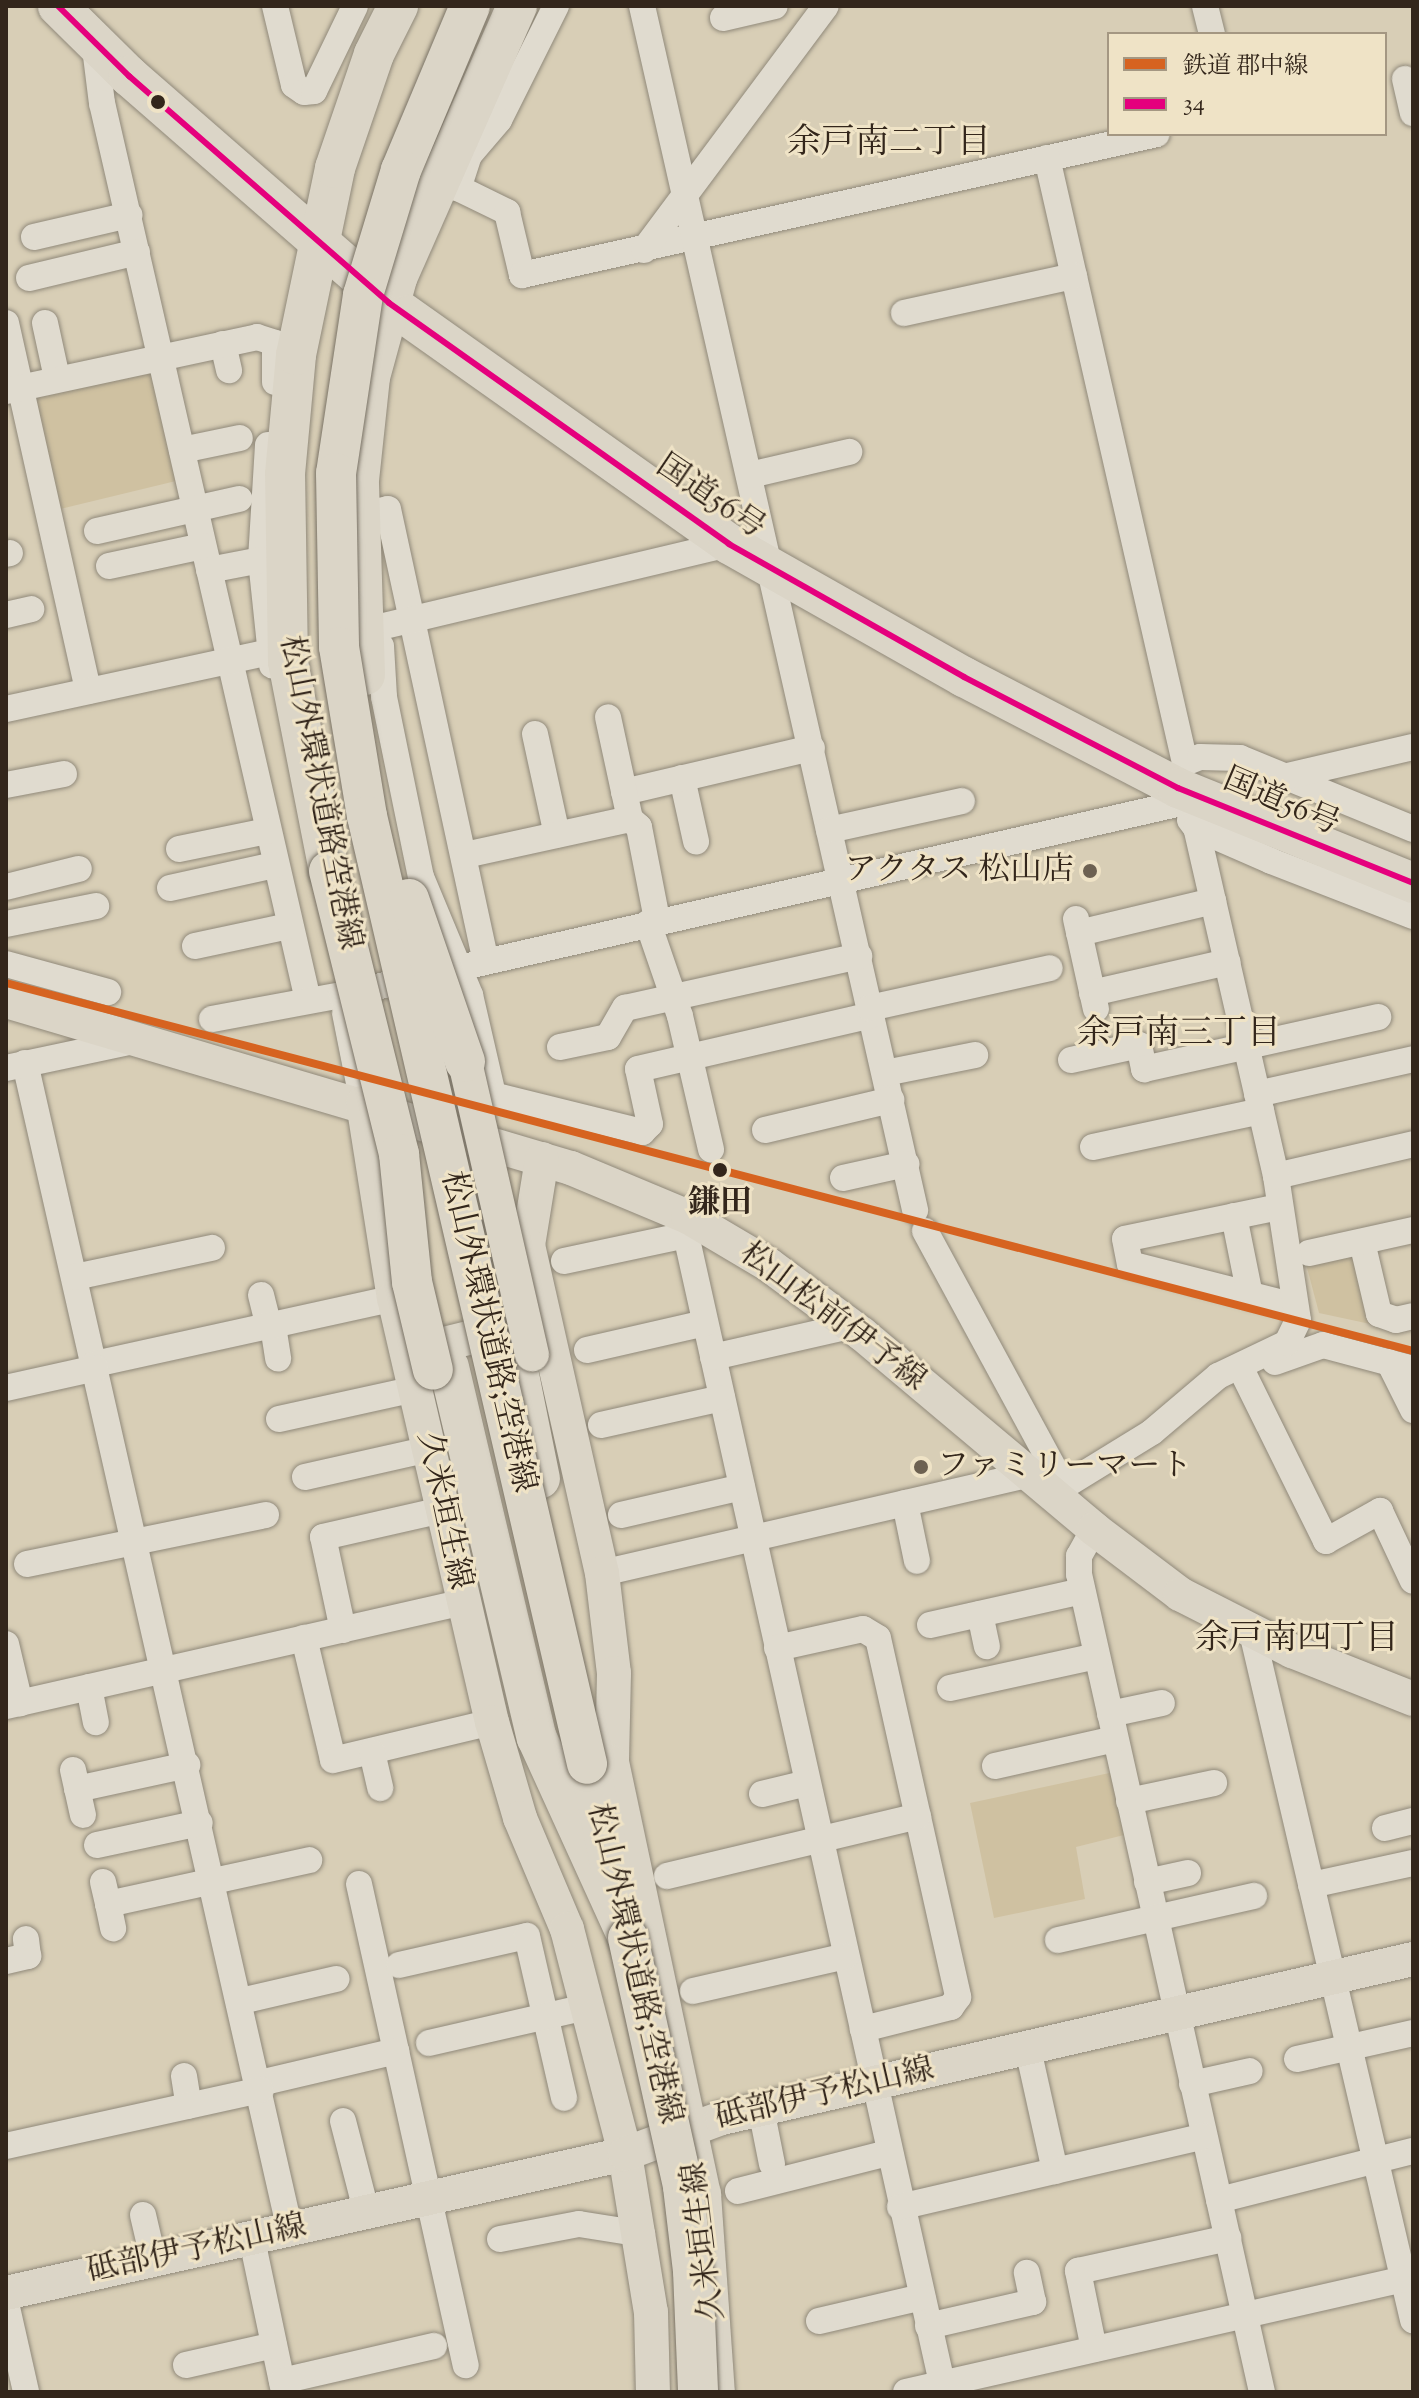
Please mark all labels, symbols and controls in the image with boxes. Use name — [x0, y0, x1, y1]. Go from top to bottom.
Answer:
legend — [1107, 32, 1387, 136]
text: 鉄道 郡中線 — [1183, 50, 1308, 84]
text: 34 — [1183, 87, 1205, 121]
unlabelled marker — [150, 94, 166, 110]
district label: 余戸南二丁目 — [787, 124, 991, 164]
street label: 国道56号 — [648, 448, 772, 548]
street label: 松山外環状道路空港線 — [270, 632, 368, 954]
street label: 国道56号 — [1217, 761, 1345, 845]
place label: アクタス 松山店 — [843, 852, 1074, 890]
marker: アクタス 松山店 — [1081, 862, 1099, 880]
district label: 余戸南三丁目 — [1077, 1015, 1281, 1055]
marker: 鎌田 — [709, 1159, 731, 1181]
street label: 松山外環状道路;空港線 — [431, 1168, 543, 1496]
place label: 鎌田 — [688, 1185, 752, 1223]
street label: 松山松前伊予線 — [731, 1235, 933, 1401]
street label: 久米垣生線 — [408, 1429, 478, 1593]
place label: ファミリーマート — [937, 1448, 1193, 1486]
marker: ファミリーマート — [912, 1458, 930, 1476]
district label: 余戸南四丁目 — [1195, 1620, 1399, 1660]
street label: 松山外環状道路;空港線 — [577, 1800, 689, 2128]
street label: 砥部伊予松山線 — [712, 2051, 938, 2139]
street label: 久米垣生線 — [676, 2159, 734, 2323]
street label: 砥部伊予松山線 — [83, 2208, 311, 2292]

